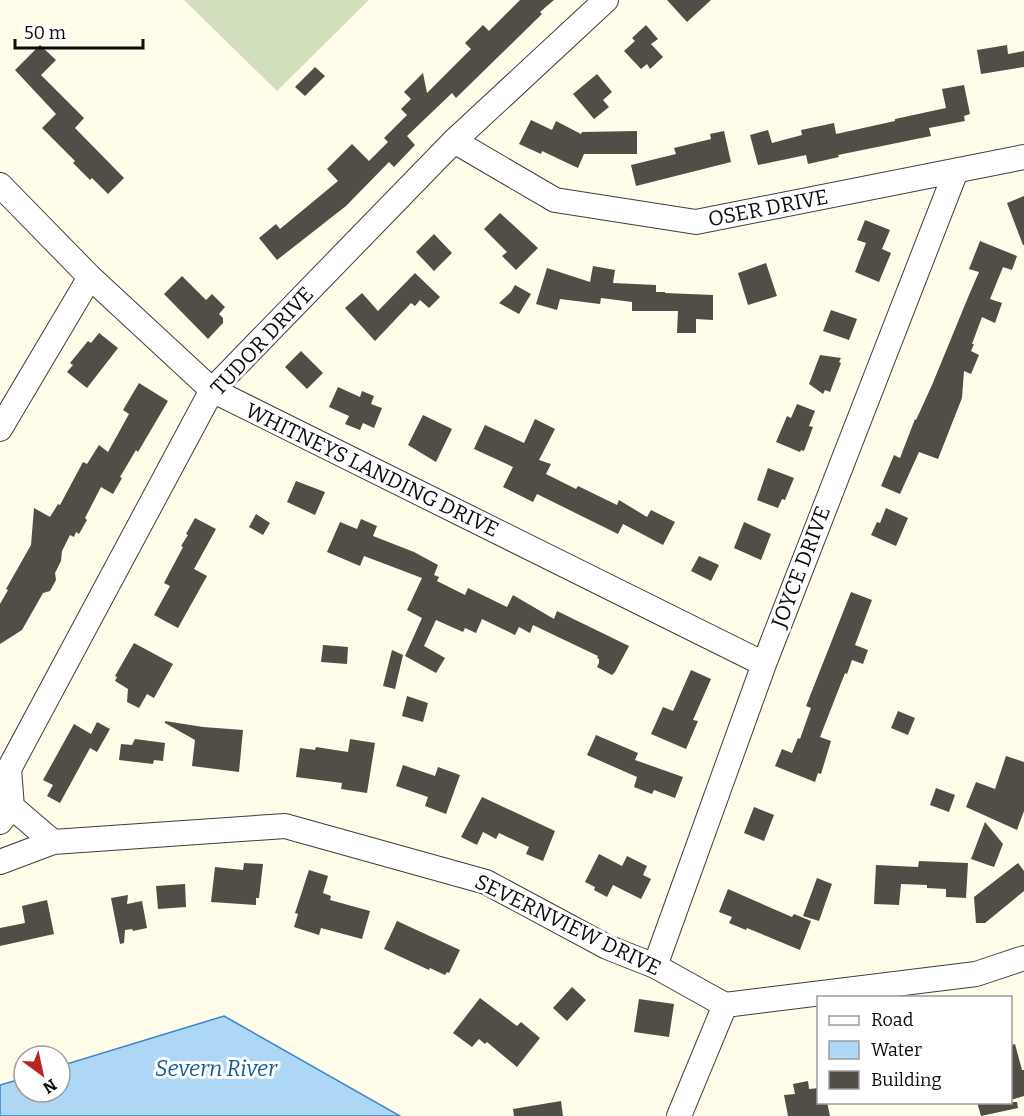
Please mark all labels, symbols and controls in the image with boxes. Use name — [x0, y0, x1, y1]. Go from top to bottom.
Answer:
scale bar — [15, 12, 142, 50]
text: 50 m — [24, 22, 66, 44]
street label: OSER DRIVE — [706, 184, 830, 232]
street label: TUDOR DRIVE — [205, 281, 319, 401]
street label: WHITNEYS LANDING DRIVE — [241, 397, 503, 543]
street label: JOYCE DRIVE — [766, 502, 836, 632]
street label: SEVERNVIEW DRIVE — [471, 869, 665, 981]
legend — [817, 996, 1012, 1104]
text: Road — [871, 1009, 914, 1031]
text: Water — [871, 1039, 922, 1061]
north arrow — [12, 1044, 72, 1104]
water label: Severn River — [155, 1055, 278, 1082]
text: Building — [871, 1069, 942, 1091]
text: N — [40, 1075, 60, 1097]

